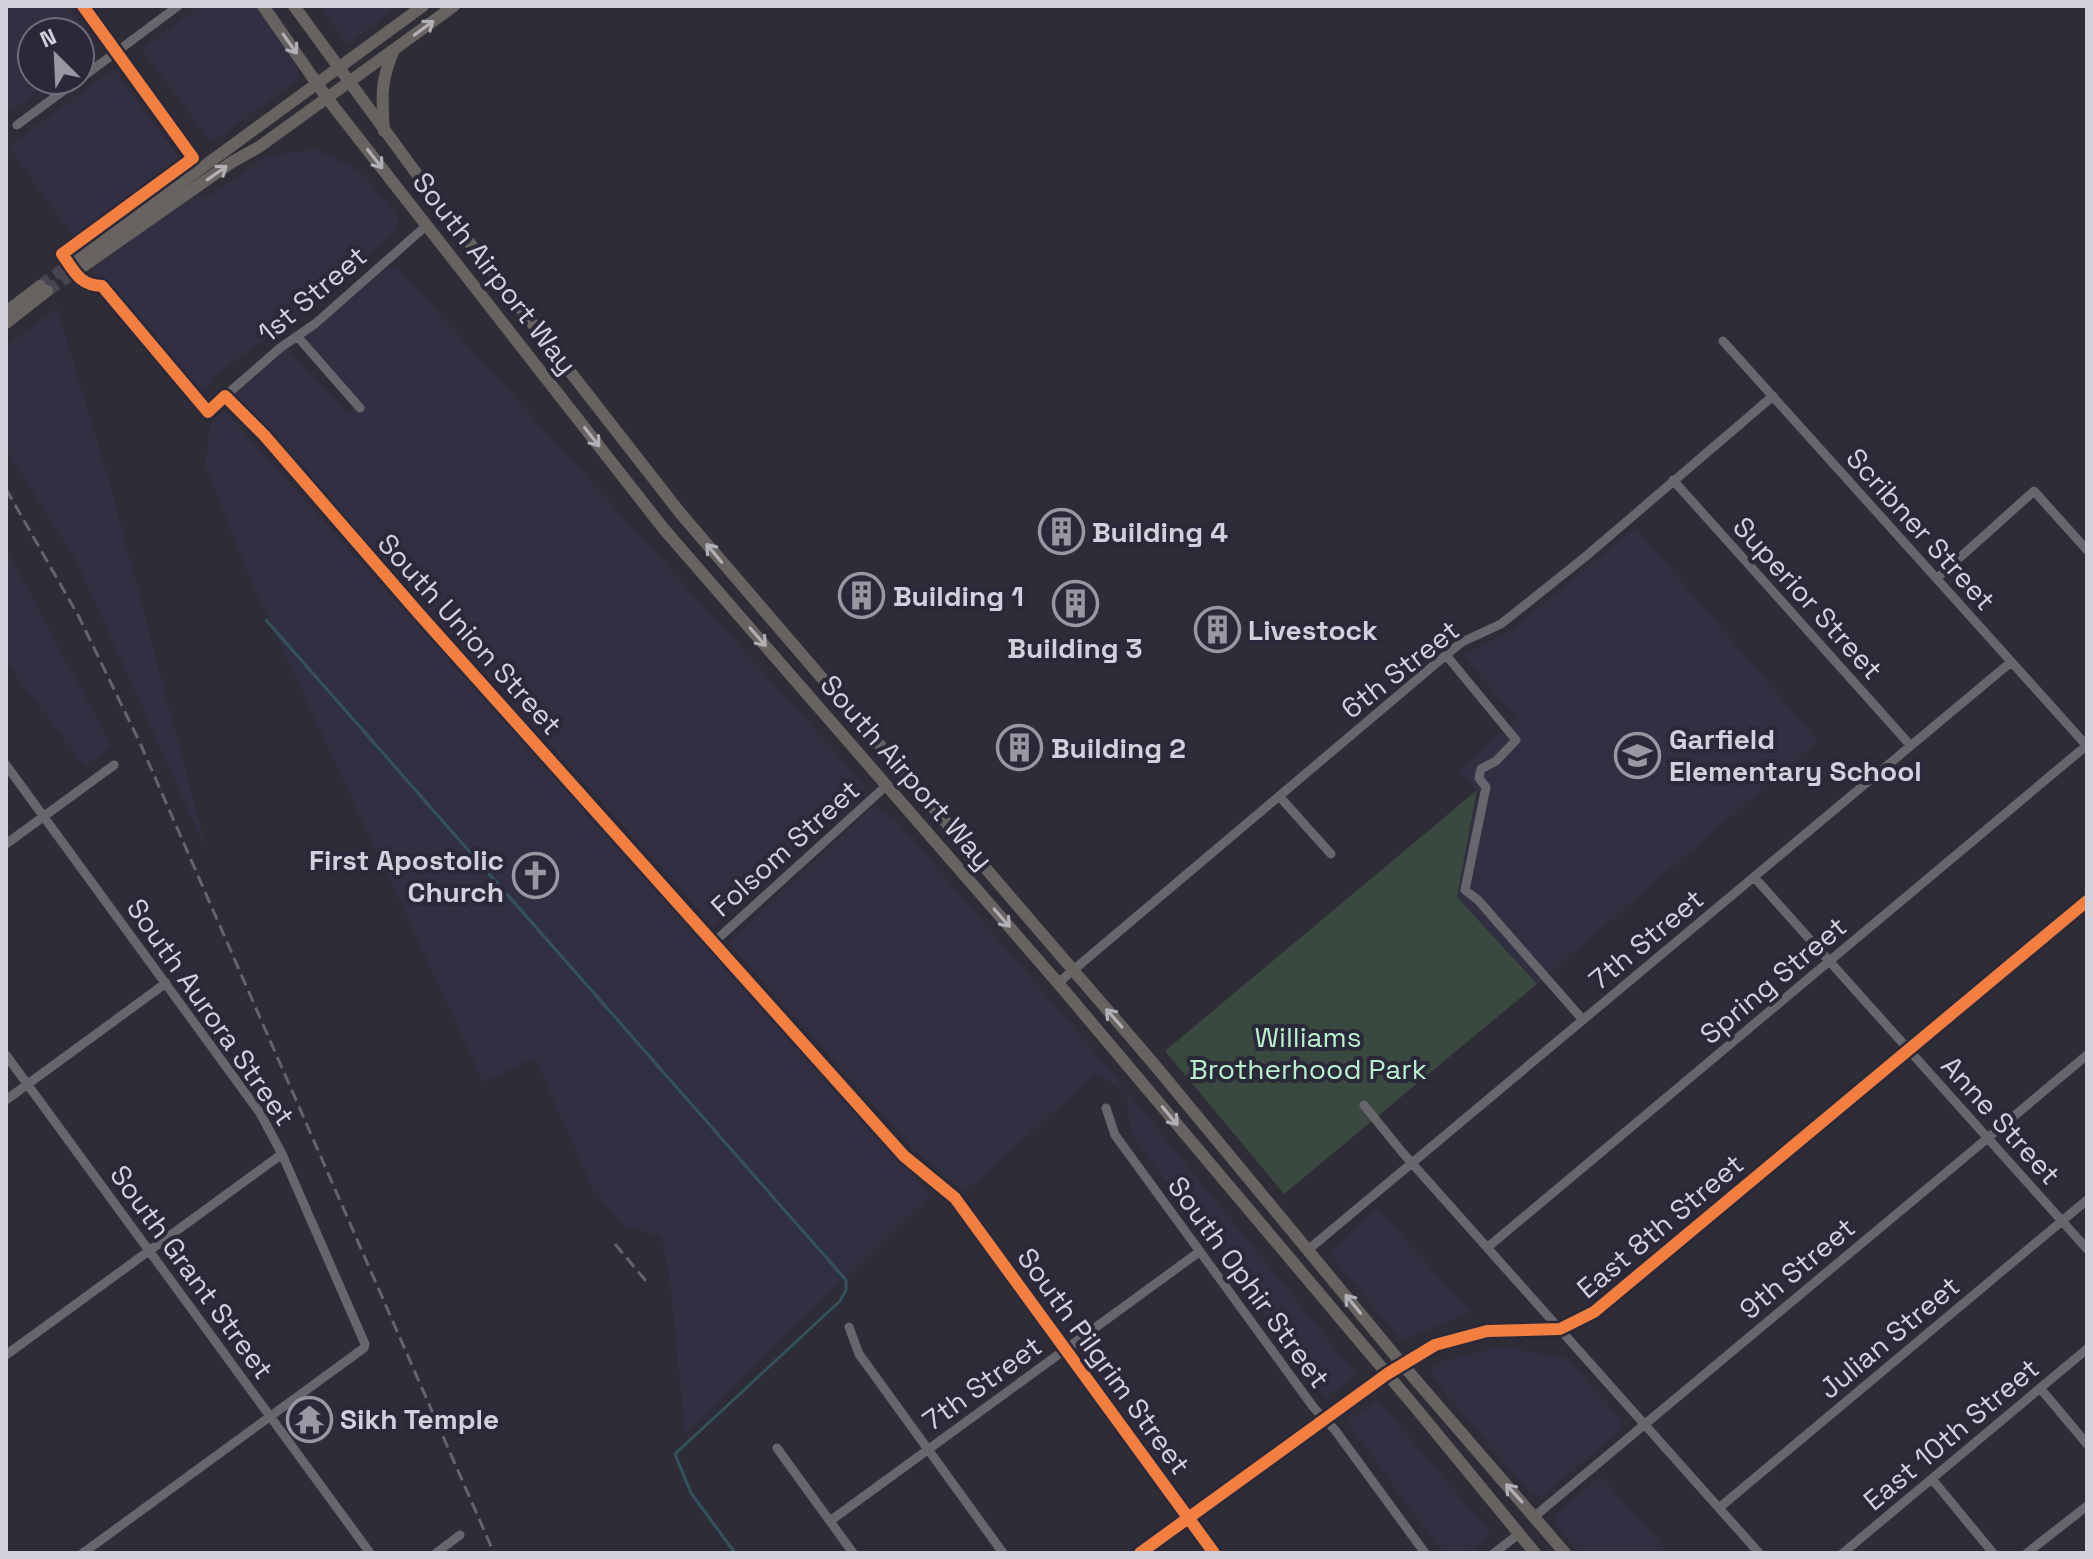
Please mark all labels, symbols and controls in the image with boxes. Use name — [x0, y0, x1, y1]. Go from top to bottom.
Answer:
north arrow — [16, 16, 96, 96]
one-way arrow — [412, 20, 434, 36]
text: N — [35, 22, 60, 54]
one-way arrow — [282, 33, 298, 55]
one-way arrow — [367, 148, 384, 169]
one-way arrow — [205, 165, 227, 181]
street label: South Airport Way — [405, 165, 585, 381]
street label: 1st Street — [250, 238, 374, 350]
one-way arrow — [584, 426, 601, 447]
street label: Scribner Street — [1839, 440, 2003, 618]
building icon: Building 4 — [1037, 508, 1085, 556]
street label: Superior Street — [1725, 509, 1891, 687]
place label: Building 4 — [1092, 514, 1228, 550]
street label: South Union Street — [370, 526, 570, 742]
one-way arrow — [705, 544, 723, 564]
building icon: Building 1 — [838, 572, 886, 620]
place label: Building 1 — [893, 578, 1024, 614]
building icon: Building 3 — [1051, 579, 1099, 627]
building icon: Livestock — [1193, 606, 1241, 654]
place label: Livestock — [1248, 612, 1378, 648]
street label: 6th Street — [1334, 612, 1466, 726]
one-way arrow — [749, 626, 767, 646]
place label: Building 3 — [1007, 630, 1143, 666]
street label: South Airport Way — [813, 667, 1001, 877]
place label: Garfield Elementary School — [1669, 721, 1922, 789]
building icon: Building 2 — [996, 724, 1044, 772]
place label: Building 2 — [1051, 730, 1186, 766]
school or university icon: Garfield Elementary School — [1614, 731, 1662, 779]
street label: Folsom Street — [703, 772, 867, 924]
place label: First Apostolic Church — [309, 842, 504, 910]
church icon: First Apostolic Church — [511, 852, 559, 900]
street label: 7th Street — [1581, 881, 1711, 997]
street label: South Aurora Street — [119, 891, 303, 1133]
one-way arrow — [993, 907, 1011, 927]
street label: Spring Street — [1692, 908, 1854, 1052]
one-way arrow — [1105, 1009, 1123, 1029]
park label: Williams Brotherhood Park — [1189, 1019, 1427, 1087]
street label: Anne Street — [1934, 1048, 2068, 1192]
one-way arrow — [1161, 1105, 1179, 1126]
street label: East 8th Street — [1569, 1146, 1751, 1306]
street label: South Grant Street — [102, 1158, 282, 1386]
street label: South Ophir Street — [1160, 1169, 1338, 1395]
street label: 9th Street — [1732, 1209, 1862, 1327]
street label: South Pilgrim Street — [1010, 1241, 1198, 1481]
street label: Julian Street — [1811, 1268, 1967, 1406]
one-way arrow — [1344, 1294, 1362, 1315]
street label: 7th Street — [915, 1328, 1049, 1438]
street label: East 10th Street — [1856, 1350, 2046, 1518]
temple icon: Sikh Temple — [285, 1395, 333, 1443]
place label: Sikh Temple — [340, 1401, 499, 1437]
one-way arrow — [1506, 1484, 1524, 1504]

